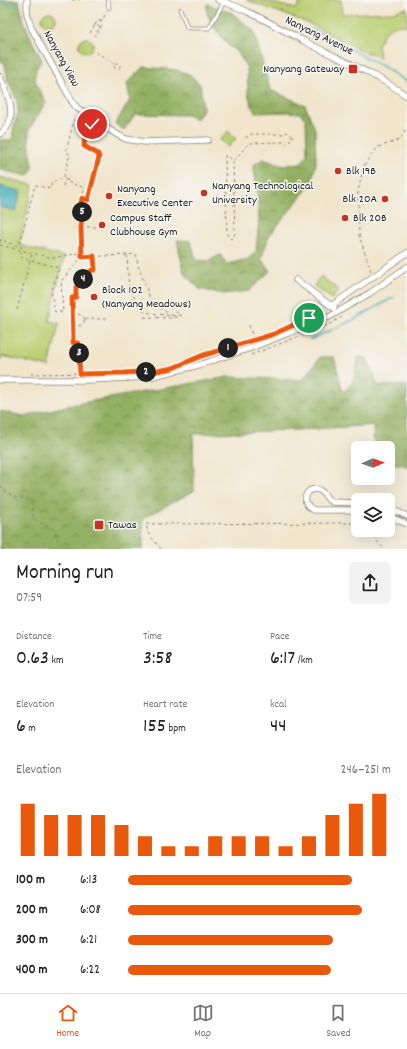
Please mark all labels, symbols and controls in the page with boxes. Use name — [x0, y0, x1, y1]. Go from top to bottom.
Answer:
street label: Nanyang Avenue — [282, 12, 356, 60]
street label: Nanyang View — [39, 28, 84, 91]
place label: Nanyang Gateway — [263, 61, 345, 78]
marker: Nanyang Gateway — [347, 63, 359, 75]
pin — [75, 107, 109, 141]
icon: check — [81, 113, 103, 135]
place label: Blk 19B — [346, 163, 376, 180]
marker: Blk 19B — [333, 166, 343, 176]
place label: Nanyang Technological University — [212, 178, 314, 209]
place label: Nanyang Executive Center — [117, 181, 193, 212]
marker: Nanyang Technological University — [199, 188, 209, 198]
marker: Nanyang Executive Center — [104, 191, 114, 201]
place label: Blk 20A — [342, 191, 377, 208]
marker: Blk 20A — [380, 194, 390, 204]
pin: 5 — [72, 202, 92, 222]
text: 5 — [79, 204, 85, 220]
place label: Campus Staff Clubhouse Gym — [110, 210, 177, 241]
place label: Blk 20B — [353, 210, 387, 227]
marker: Blk 20B — [340, 213, 350, 223]
marker: Campus Staff Clubhouse Gym — [97, 220, 107, 230]
pin: 4 — [73, 269, 93, 289]
text: 4 — [81, 271, 85, 287]
place label: Block 102 (Nanyang Meadows) — [102, 282, 191, 313]
marker: Block 102 (Nanyang Meadows) — [89, 292, 99, 302]
pin — [292, 301, 326, 335]
icon: arrive — [298, 307, 320, 329]
pin: 1 — [218, 338, 238, 358]
text: 1 — [227, 340, 229, 356]
pin: 3 — [69, 343, 89, 363]
text: 3 — [77, 345, 81, 361]
pin: 2 — [136, 362, 156, 382]
text: 2 — [144, 364, 148, 380]
north arrow — [351, 441, 395, 485]
map controls — [351, 441, 395, 537]
button: layers — [351, 493, 395, 537]
place label: Tawas — [108, 517, 137, 534]
marker: Tawas — [93, 519, 105, 531]
text: Morning run — [16, 558, 114, 589]
button: share — [349, 562, 391, 604]
text: 07:59 — [16, 589, 42, 608]
text: Distance — [16, 629, 52, 645]
text: Time — [143, 629, 162, 645]
text: Pace — [270, 629, 289, 645]
text: 0.63 — [16, 645, 49, 673]
text: 3:58 — [143, 645, 172, 673]
text: 6:17 — [270, 645, 295, 673]
text: km — [49, 653, 64, 669]
text: /km — [295, 653, 313, 669]
text: Elevation — [16, 697, 54, 713]
text: Heart rate — [143, 697, 187, 713]
text: kcal — [270, 697, 287, 713]
text: 6 — [16, 713, 26, 741]
text: 155 — [143, 713, 166, 741]
text: 44 — [270, 713, 287, 741]
text: m — [26, 721, 36, 737]
text: bpm — [166, 721, 186, 737]
text: Elevation — [16, 761, 61, 780]
text: 246–251 m — [341, 761, 391, 780]
text: 100 m — [16, 871, 45, 890]
text: 6:13 — [80, 871, 97, 890]
text: 200 m — [16, 901, 48, 920]
text: 6:08 — [80, 901, 101, 920]
text: 300 m — [16, 931, 48, 950]
text: 6:21 — [80, 931, 97, 950]
text: 400 m — [16, 961, 47, 980]
text: 6:22 — [80, 961, 100, 980]
tab: Home — [56, 1002, 79, 1042]
tab: Map — [192, 1002, 214, 1042]
tab: Saved — [326, 1002, 351, 1042]

